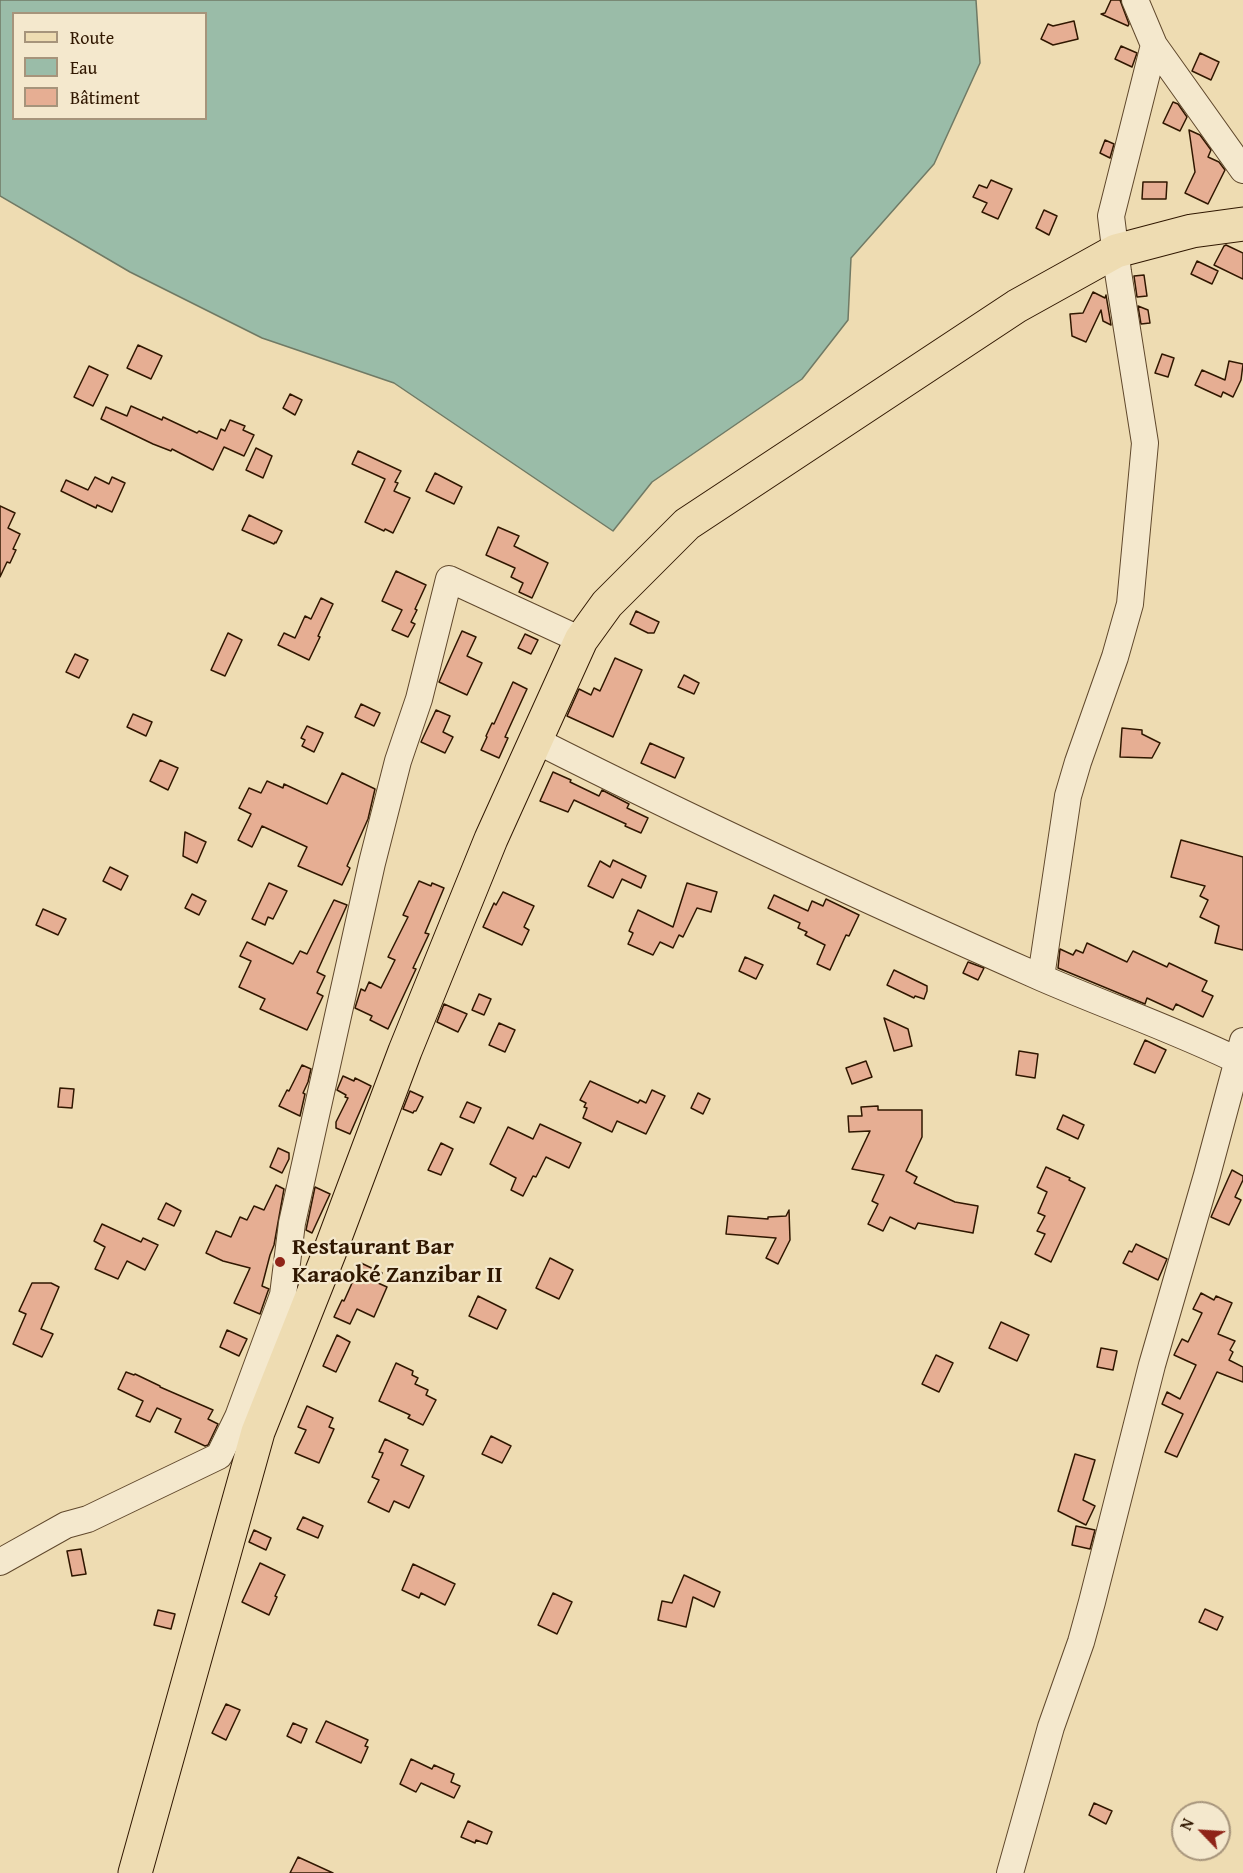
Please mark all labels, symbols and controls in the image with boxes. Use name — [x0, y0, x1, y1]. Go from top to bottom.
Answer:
legend — [12, 12, 207, 120]
text: Route — [70, 24, 114, 51]
text: Eau — [70, 54, 97, 81]
text: Bâtiment — [70, 84, 140, 111]
place label: Restaurant Bar Karaoké Zanzibar II — [292, 1234, 503, 1290]
marker: Restaurant Bar Karaoké Zanzibar II — [273, 1255, 287, 1269]
north arrow — [1171, 1801, 1231, 1861]
text: N — [1173, 1814, 1200, 1834]

